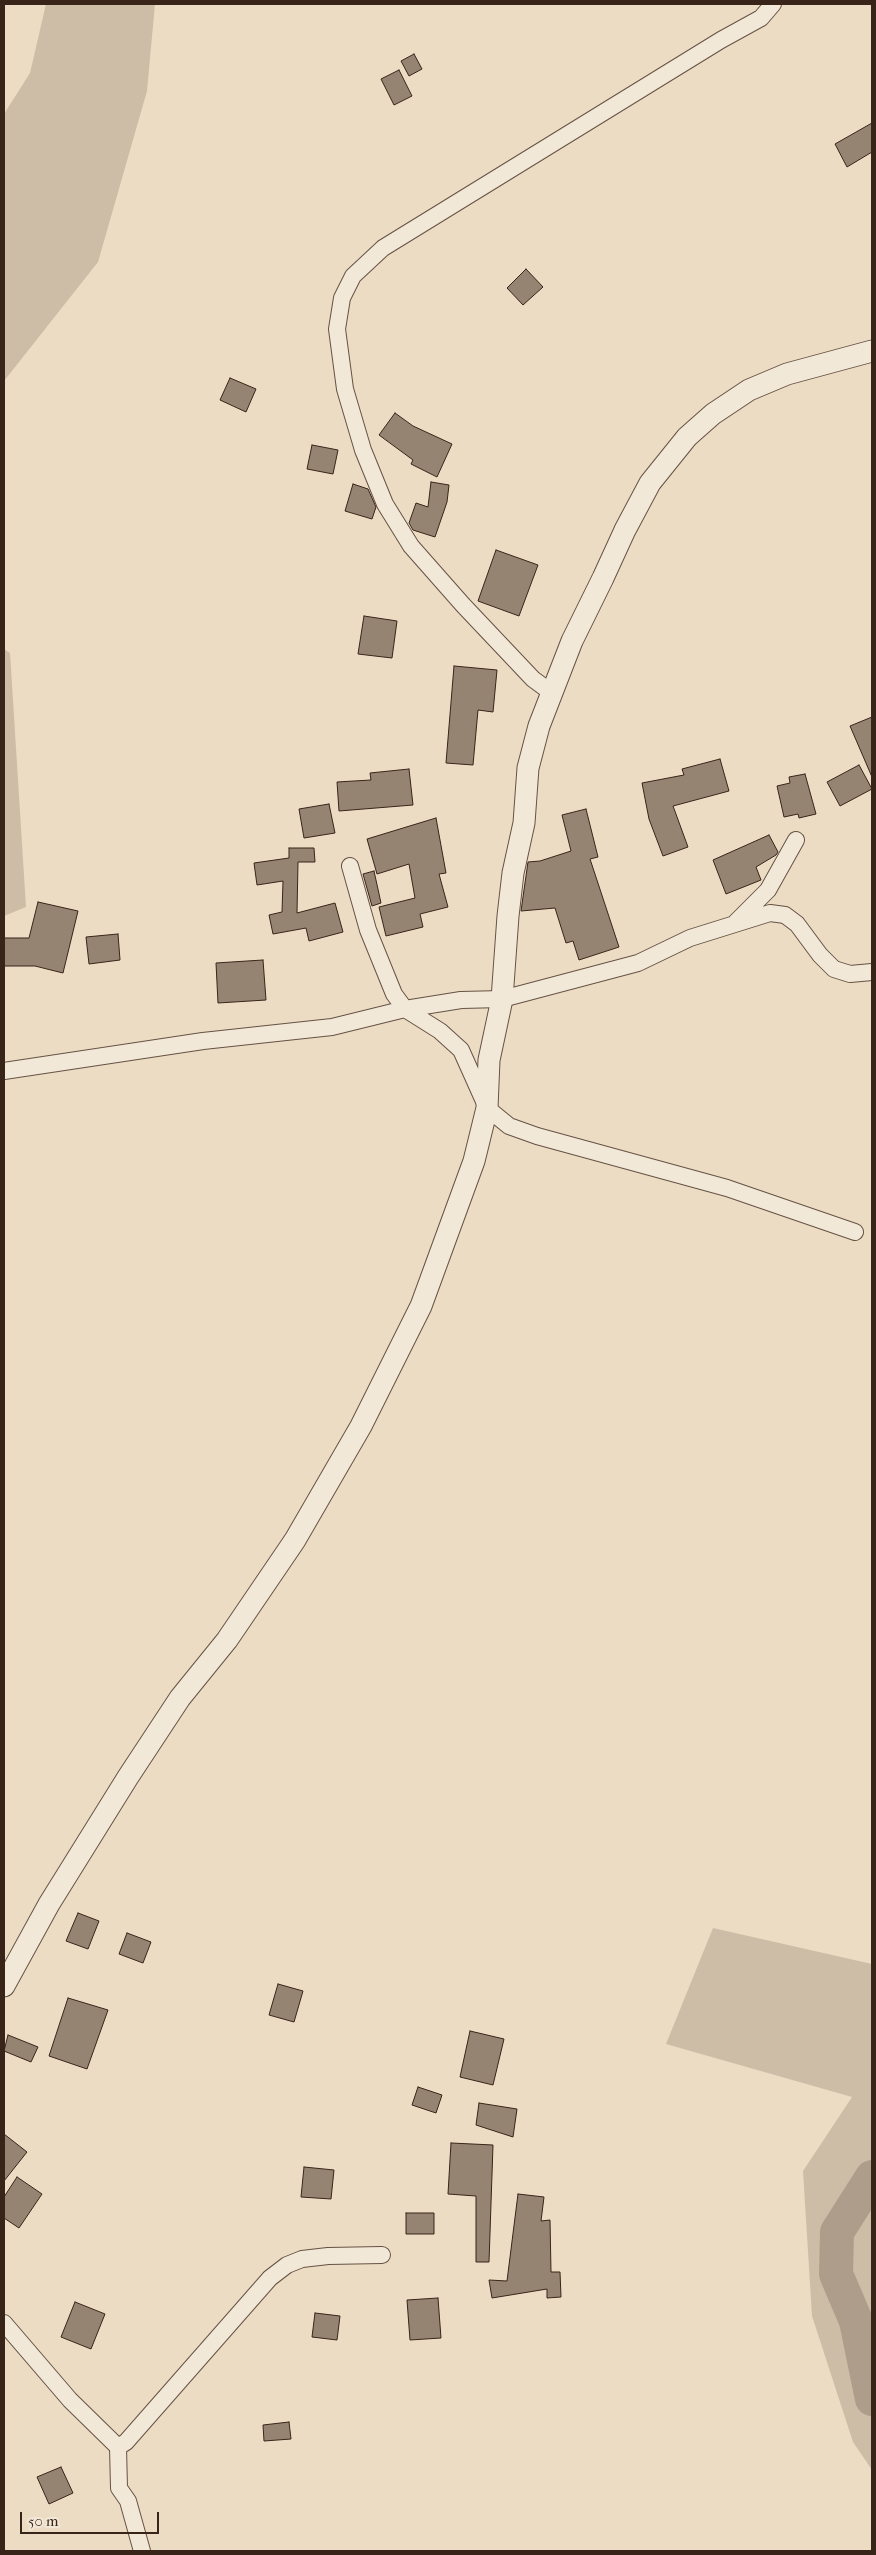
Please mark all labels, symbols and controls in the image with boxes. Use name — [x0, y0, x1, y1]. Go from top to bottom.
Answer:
scale bar — [22, 2502, 161, 2534]
text: 50 m — [28, 2512, 58, 2530]

